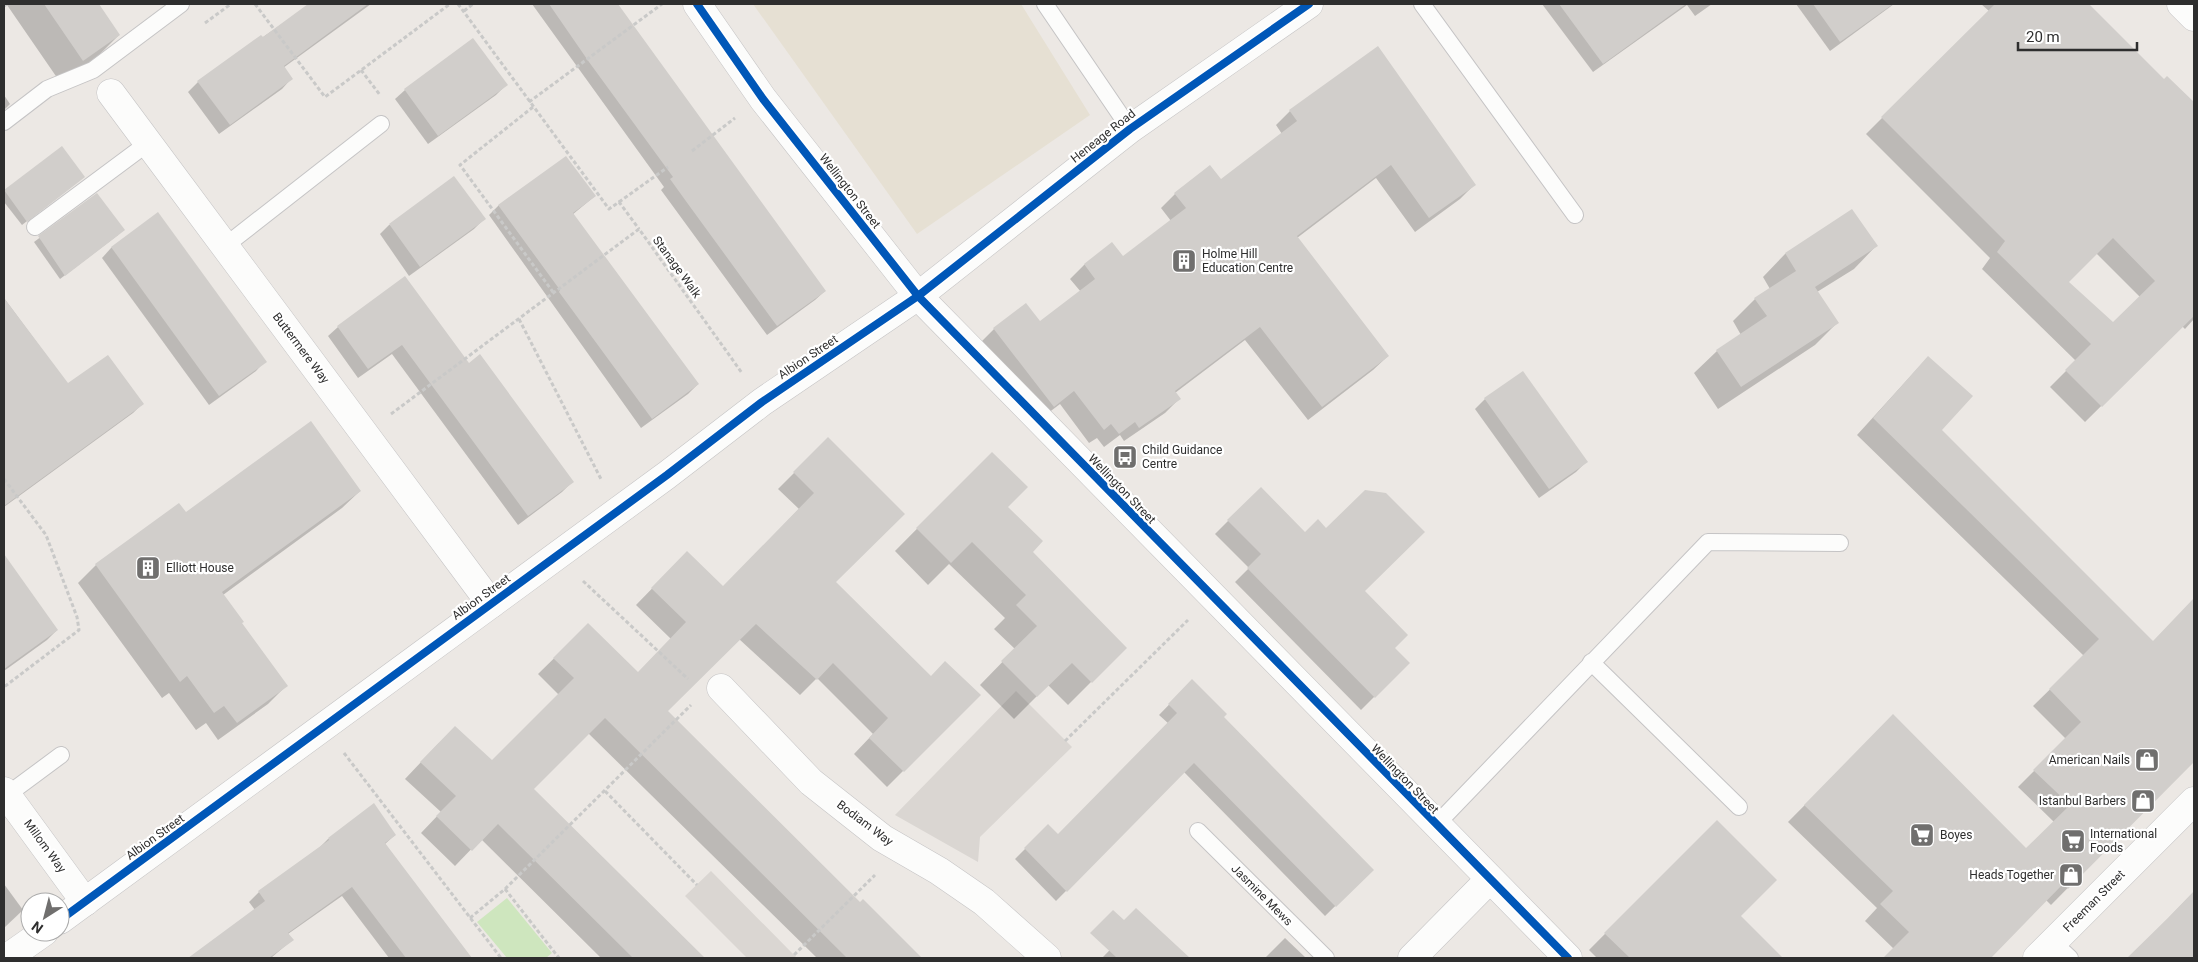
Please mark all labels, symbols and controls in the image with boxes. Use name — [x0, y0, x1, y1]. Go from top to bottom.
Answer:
scale bar — [2018, 20, 2137, 52]
text: 20 m — [2026, 28, 2060, 46]
street label: Heneage Road — [1068, 106, 1138, 166]
street label: Wellington Street — [817, 151, 884, 231]
street label: Stanage Walk — [650, 233, 705, 301]
place label: Holme Hill Education Centre — [1202, 247, 1293, 275]
building icon: Holme Hill Education Centre — [1171, 248, 1197, 274]
street label: Buttermere Way — [270, 310, 332, 386]
street label: Albion Street — [776, 332, 840, 382]
place label: Child Guidance Centre — [1142, 443, 1222, 471]
bus stop icon: Child Guidance Centre — [1112, 444, 1138, 470]
street label: Wellington Street — [1085, 451, 1159, 527]
building icon: Elliott House — [135, 555, 161, 581]
place label: Elliott House — [166, 561, 234, 575]
street label: Albion Street — [449, 571, 513, 623]
street label: Wellington Street — [1368, 741, 1442, 817]
shop icon: American Nails — [2134, 747, 2160, 773]
place label: American Nails — [2049, 753, 2130, 767]
shop icon: Istanbul Barbers — [2130, 788, 2156, 814]
place label: Istanbul Barbers — [2039, 794, 2126, 808]
street label: Bodiam Way — [834, 797, 896, 849]
street label: Albion Street — [123, 811, 187, 863]
street label: Millom Way — [21, 817, 69, 876]
supermarket icon: Boyes — [1909, 822, 1935, 848]
place label: International Foods — [2090, 827, 2157, 855]
place label: Boyes — [1940, 828, 1972, 842]
supermarket icon: International Foods — [2060, 828, 2086, 854]
street label: Jasmine Mews — [1228, 861, 1296, 929]
shop icon: Heads Together — [2058, 862, 2084, 888]
street label: Freeman Street — [2060, 867, 2128, 935]
place label: Heads Together — [1969, 868, 2054, 882]
north arrow — [20, 892, 70, 942]
text: N — [29, 918, 46, 937]

